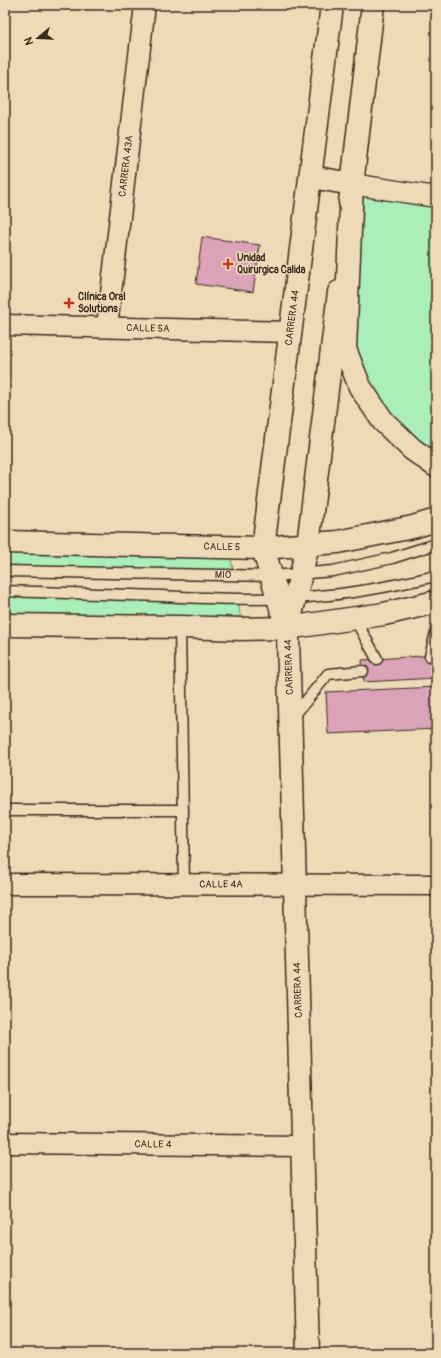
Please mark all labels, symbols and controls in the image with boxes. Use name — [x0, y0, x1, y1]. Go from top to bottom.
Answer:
north arrow — [18, 18, 58, 58]
text: N — [21, 35, 36, 47]
street label: CARRERA 43A — [116, 134, 136, 198]
place label: Unidad Quirurgica Calida — [237, 252, 306, 276]
marker: Unidad Quirurgica Calida — [222, 258, 234, 270]
street label: CARRERA 44 — [283, 289, 302, 346]
place label: Clínica Oral Solutions — [78, 291, 126, 315]
marker: Clínica Oral Solutions — [63, 297, 75, 309]
street label: CALLE 5A — [126, 322, 170, 335]
street label: CALLE 5 — [203, 541, 240, 553]
street label: MIO — [215, 569, 231, 581]
street label: CARRERA 44 — [282, 639, 296, 695]
street label: CALLE 4A — [199, 878, 243, 891]
street label: CARRERA 44 — [291, 962, 305, 1018]
street label: CALLE 4 — [134, 1138, 172, 1151]

